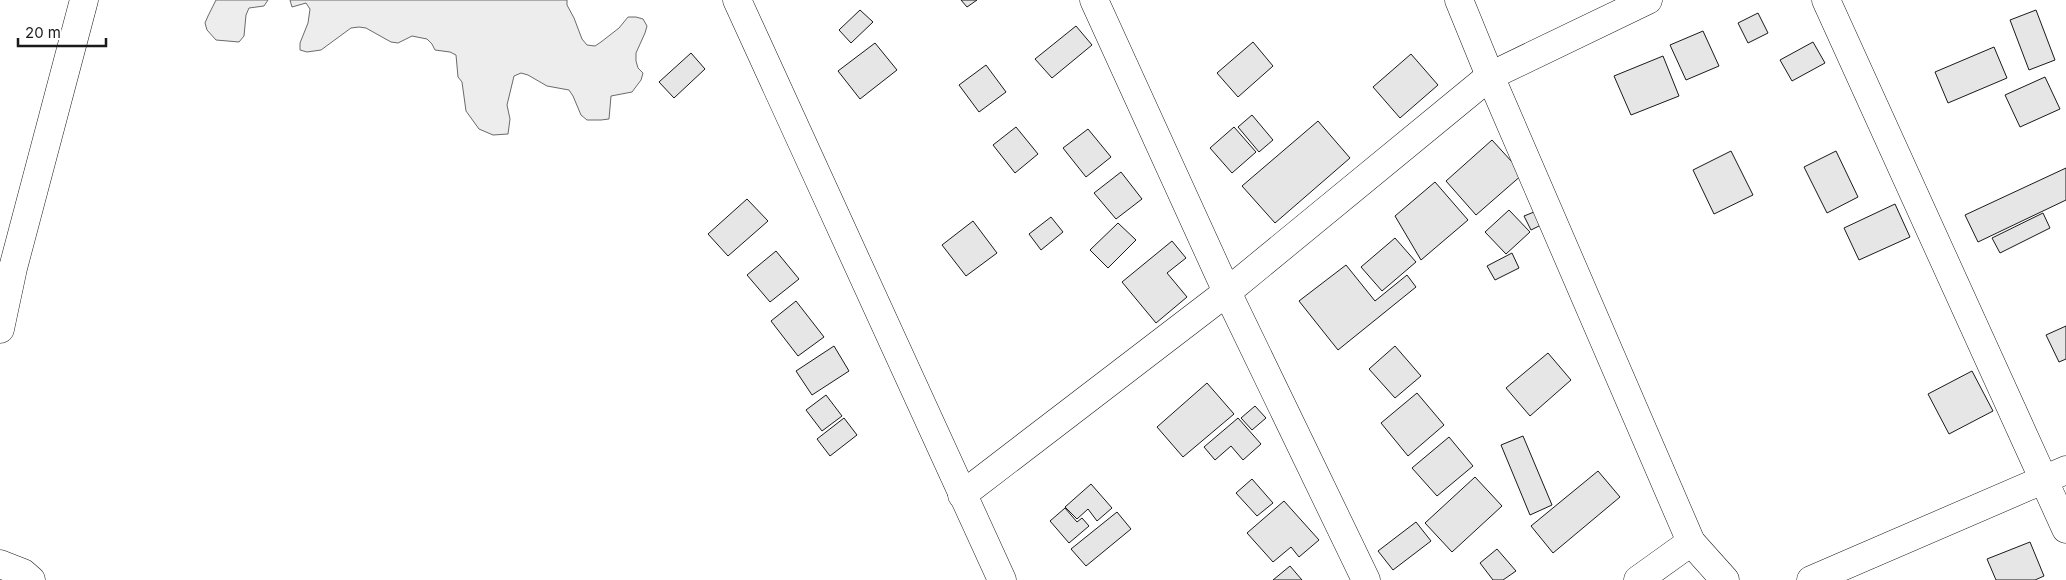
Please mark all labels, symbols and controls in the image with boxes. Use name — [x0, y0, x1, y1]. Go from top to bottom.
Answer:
scale bar — [18, 15, 105, 47]
text: 20 m — [25, 23, 61, 42]

